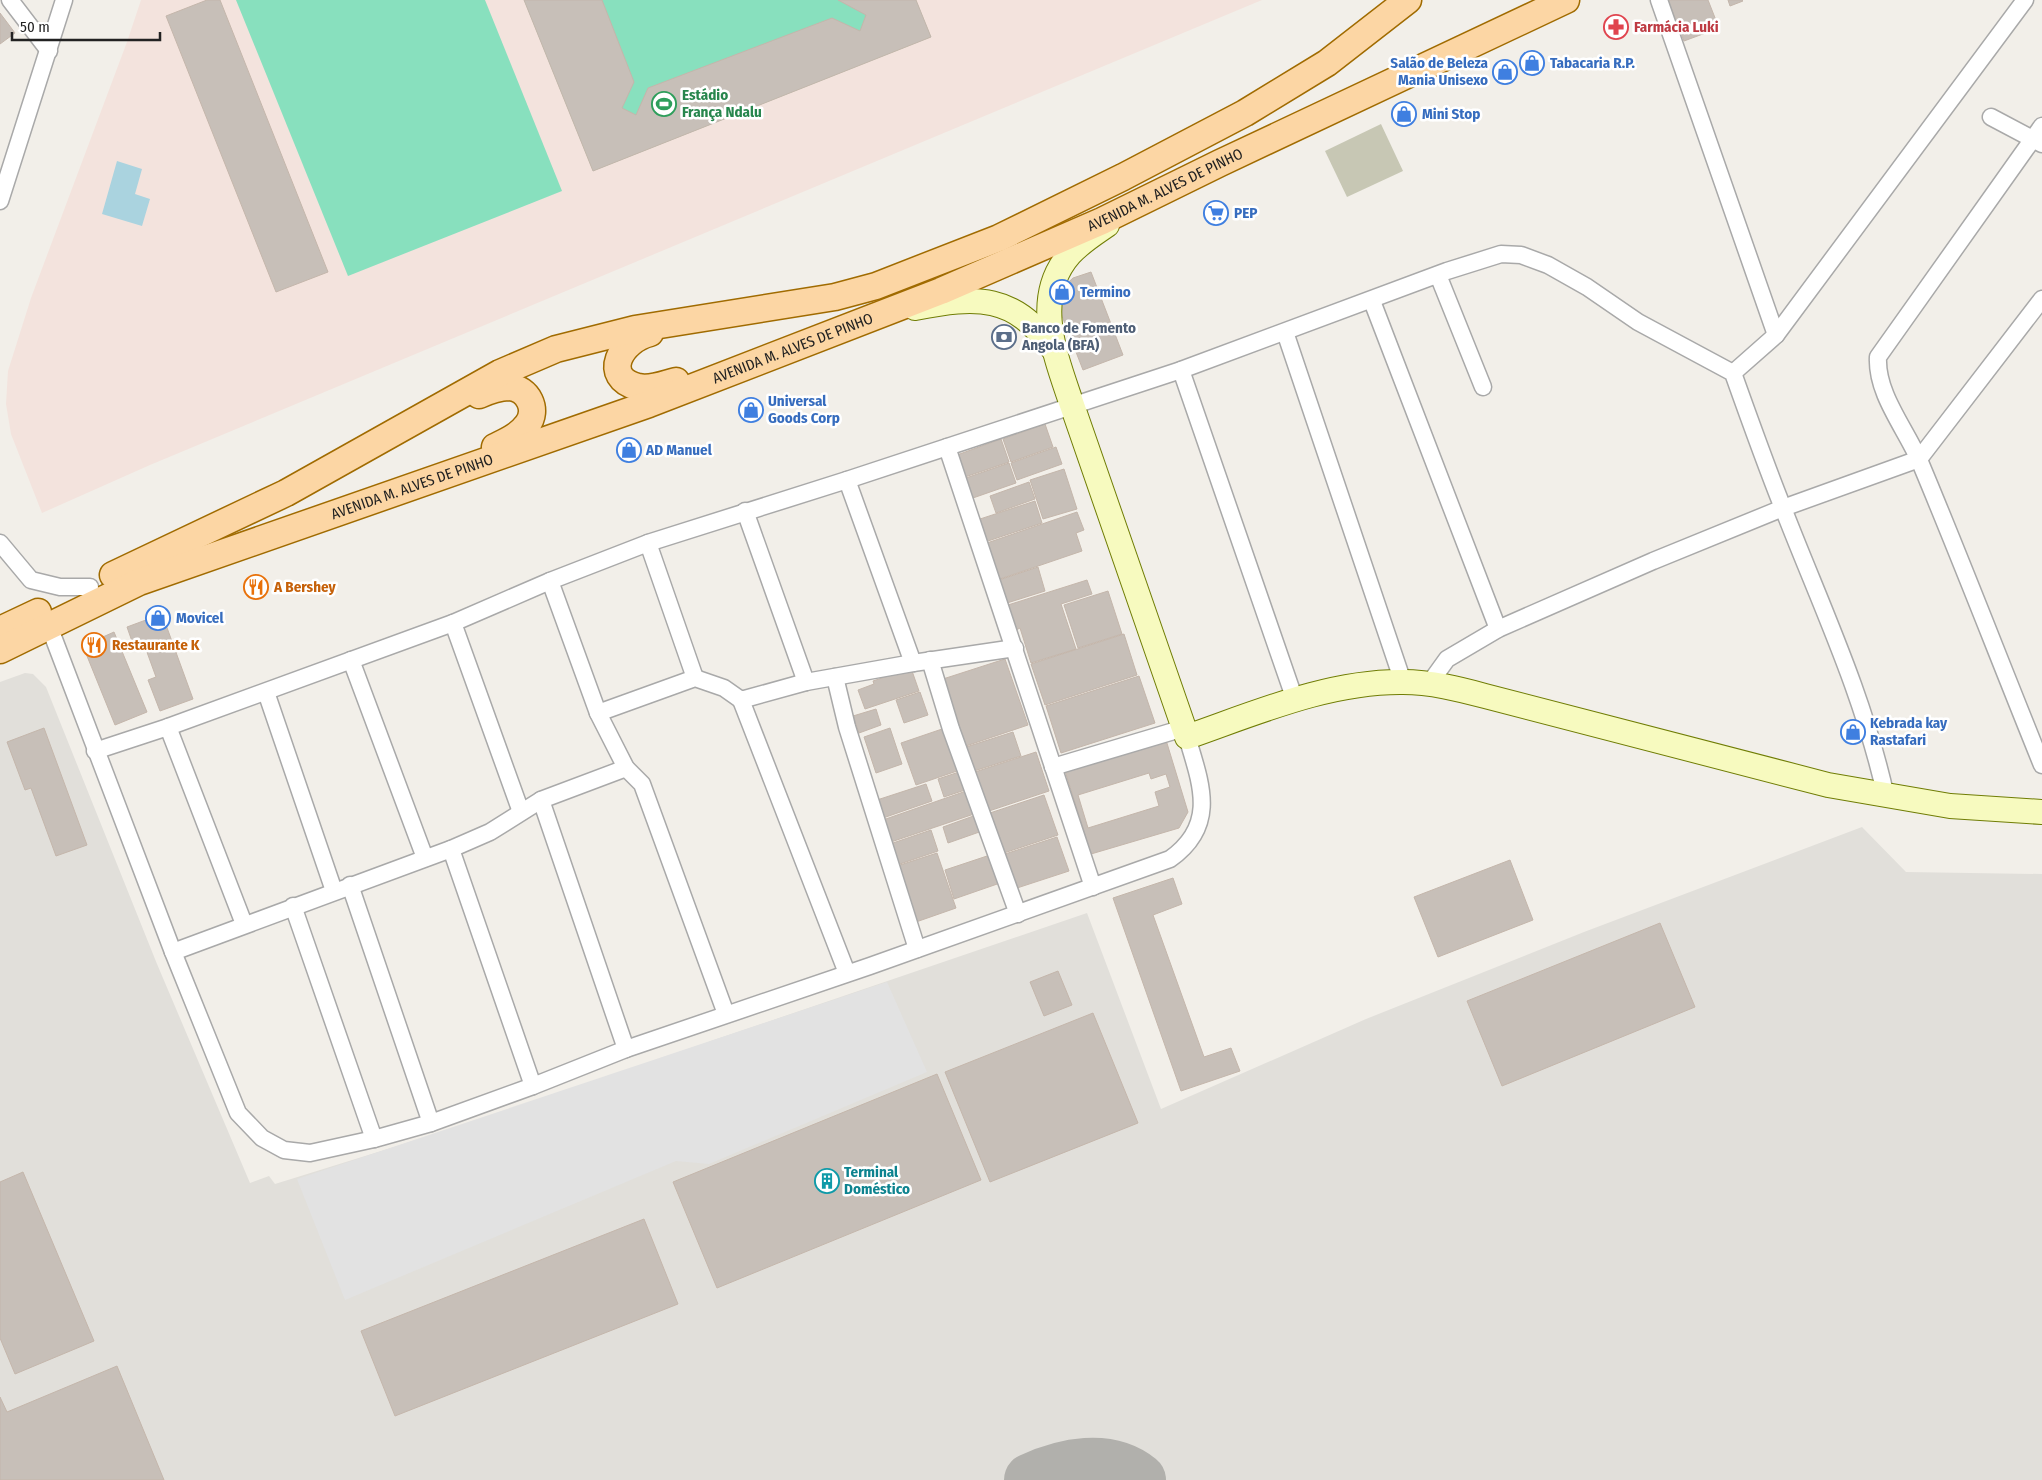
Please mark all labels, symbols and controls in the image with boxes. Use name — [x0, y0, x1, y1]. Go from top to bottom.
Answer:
scale bar — [12, 10, 160, 42]
pharmacy icon: Farmácia Luki — [1603, 14, 1629, 40]
text: 50 m — [20, 18, 50, 36]
place label: Farmácia Luki — [1634, 18, 1719, 36]
shop icon: Tabacaria R.P. — [1519, 50, 1545, 76]
place label: Salão de Beleza Mania Unisexo — [1390, 54, 1489, 89]
place label: Tabacaria R.P. — [1550, 54, 1636, 72]
shop icon: Salão de Beleza Mania Unisexo — [1492, 59, 1518, 85]
place label: Estádio França Ndalu — [682, 86, 762, 122]
sports icon: Estádio França Ndalu — [651, 91, 677, 117]
shop icon: Mini Stop — [1391, 101, 1417, 127]
place label: Mini Stop — [1422, 105, 1481, 123]
street label: AVENIDA M. ALVES DE PINHO — [1085, 145, 1246, 235]
supermarket icon: PEP — [1203, 200, 1229, 226]
place label: PEP — [1234, 204, 1257, 222]
shop icon: Termino — [1049, 279, 1075, 305]
place label: Termino — [1080, 283, 1131, 301]
street label: AVENIDA M. ALVES DE PINHO — [710, 309, 875, 388]
place label: Banco de Fomento Angola (BFA) — [1021, 319, 1136, 354]
bank icon: Banco de Fomento Angola (BFA) — [991, 324, 1017, 350]
place label: Universal Goods Corp — [768, 392, 840, 427]
shop icon: Universal Goods Corp — [738, 397, 764, 423]
shop icon: AD Manuel — [616, 437, 642, 463]
place label: AD Manuel — [645, 441, 713, 459]
street label: AVENIDA M. ALVES DE PINHO — [329, 450, 496, 523]
restaurant icon: A Bershey — [243, 574, 269, 600]
place label: A Bershey — [273, 578, 337, 596]
shop icon: Movicel — [145, 605, 171, 631]
place label: Movicel — [176, 609, 224, 627]
restaurant icon: Restaurante K — [81, 632, 107, 658]
place label: Restaurante K — [112, 636, 200, 654]
place label: Kebrada kay Rastafari — [1870, 714, 1948, 749]
shop icon: Kebrada kay Rastafari — [1840, 719, 1866, 745]
place label: Terminal Doméstico — [844, 1163, 910, 1198]
building icon: Terminal Doméstico — [814, 1168, 840, 1194]

